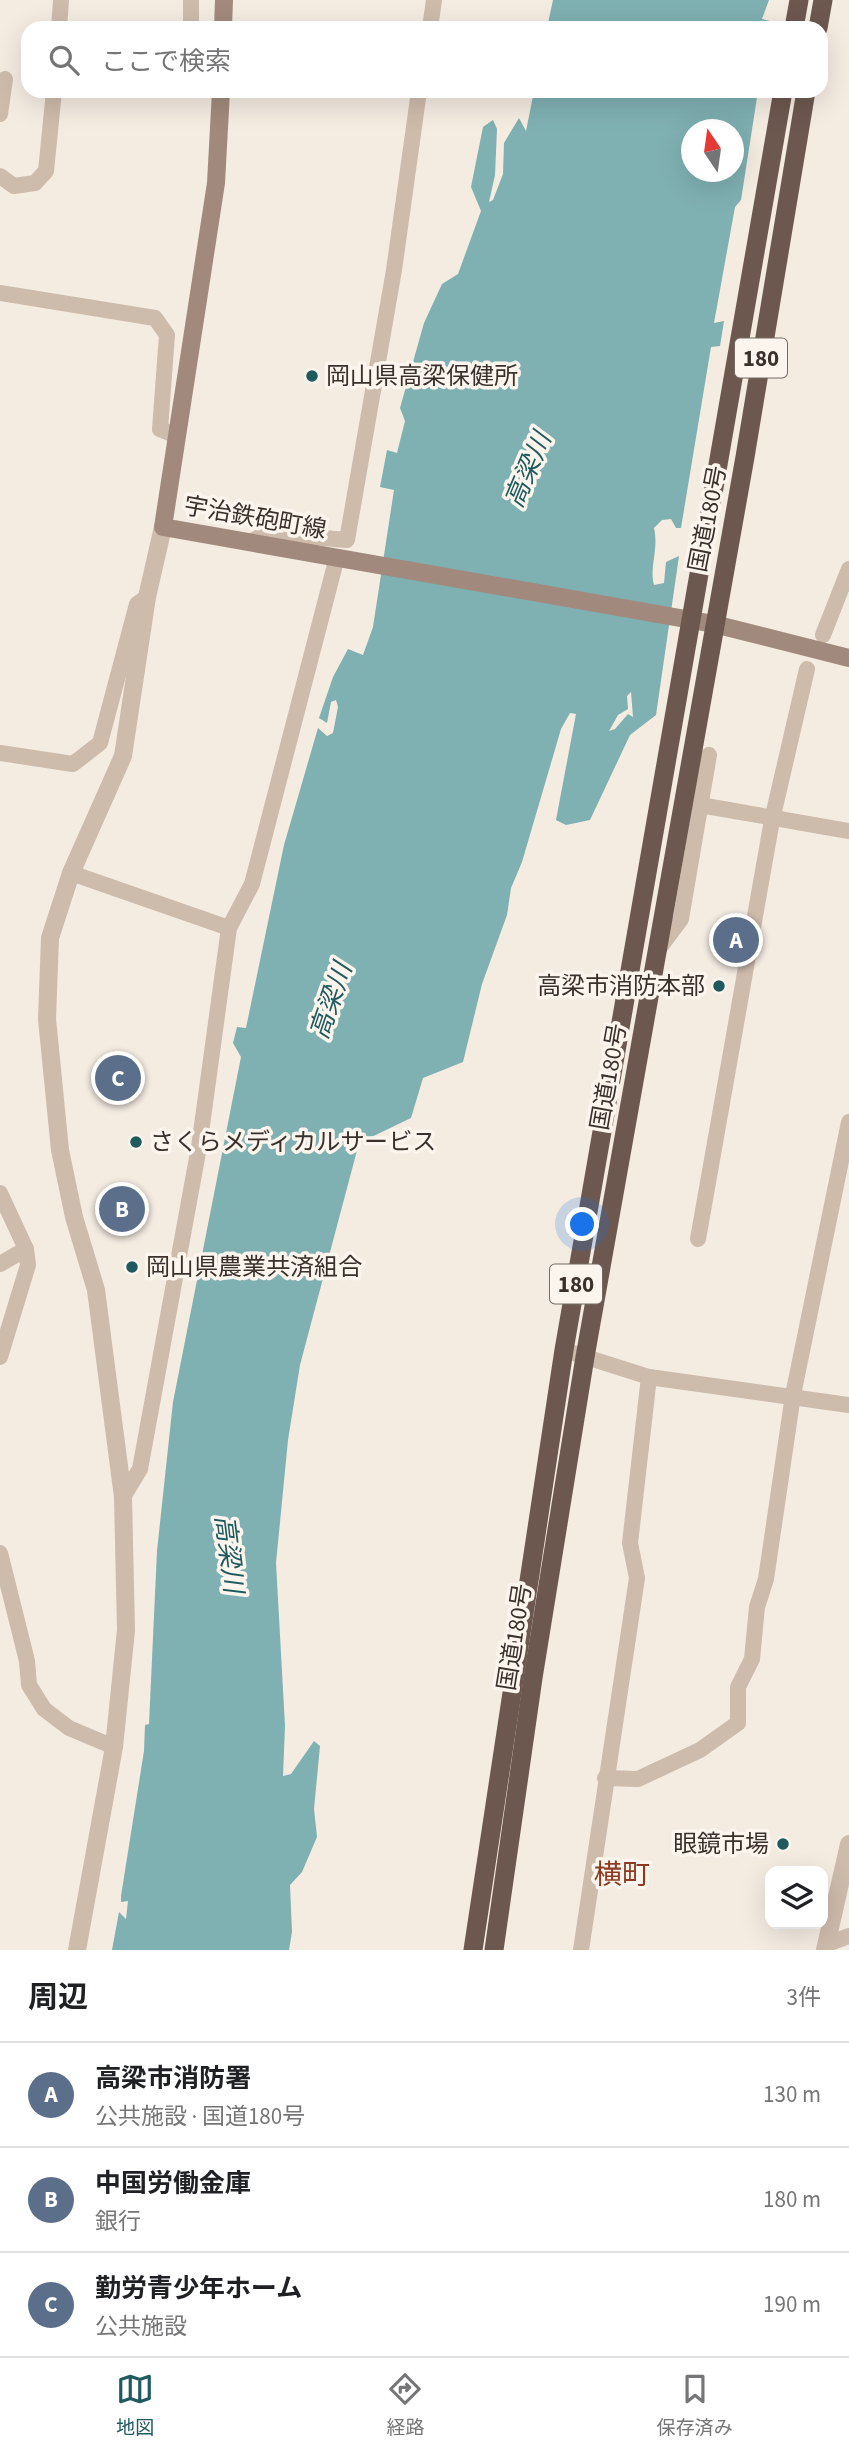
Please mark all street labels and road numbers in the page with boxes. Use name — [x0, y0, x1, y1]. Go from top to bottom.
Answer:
road number: 180 — [735, 338, 787, 378]
street label: 国道180号 — [681, 463, 735, 575]
street label: 宇治鉄砲町線 — [181, 488, 329, 548]
street label: 国道180号 — [582, 1021, 636, 1133]
road number: 180 — [550, 1264, 602, 1303]
street label: 国道180号 — [489, 1581, 541, 1693]

